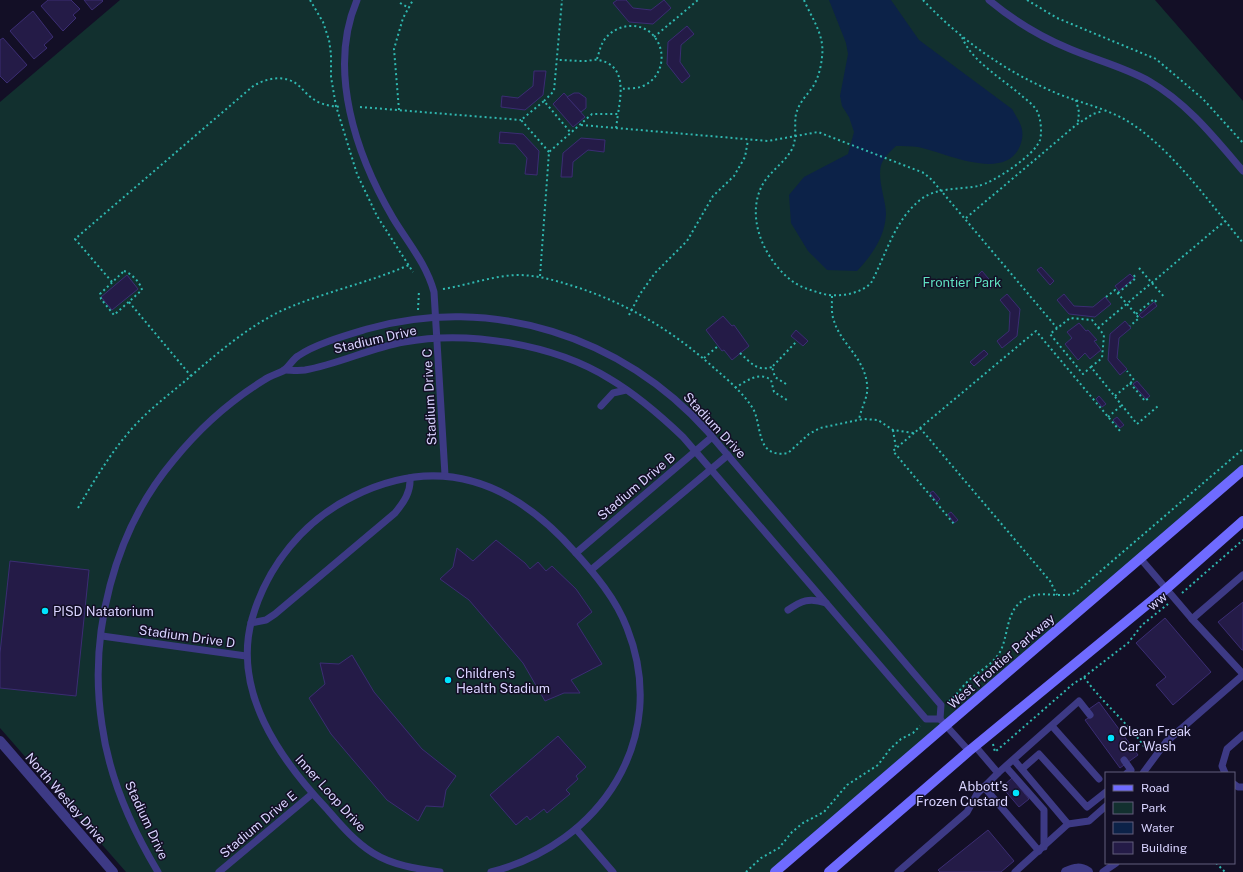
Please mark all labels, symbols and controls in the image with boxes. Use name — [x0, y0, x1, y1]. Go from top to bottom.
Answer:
park label: Frontier Park — [923, 275, 1001, 290]
street label: Stadium Drive — [332, 323, 418, 356]
street label: Stadium Drive C — [419, 348, 440, 446]
street label: Stadium Drive — [680, 389, 749, 461]
street label: Stadium Drive B — [594, 450, 678, 523]
street label: ww — [1145, 589, 1170, 614]
place label: PISD Natatorium — [53, 604, 154, 619]
marker: PISD Natatorium — [40, 606, 50, 616]
street label: West Frontier Parkway — [945, 611, 1058, 712]
street label: Stadium Drive D — [138, 622, 236, 651]
place label: Children's Health Stadium — [456, 666, 550, 696]
marker: Children's Health Stadium — [443, 675, 453, 685]
place label: Clean Freak Car Wash — [1119, 724, 1191, 754]
marker: Clean Freak Car Wash — [1106, 733, 1116, 743]
street label: North Wesley Drive — [22, 750, 109, 847]
street label: Inner Loop Drive — [292, 752, 369, 835]
legend — [1105, 772, 1235, 864]
street label: Stadium Drive — [122, 779, 171, 862]
place label: Abbott's Frozen Custard — [916, 779, 1008, 809]
text: Road — [1141, 781, 1169, 795]
street label: Stadium Drive E — [217, 788, 300, 861]
marker: Abbott's Frozen Custard — [1011, 788, 1021, 798]
text: Park — [1141, 801, 1167, 815]
text: Water — [1141, 821, 1175, 835]
text: Building — [1141, 841, 1187, 855]

